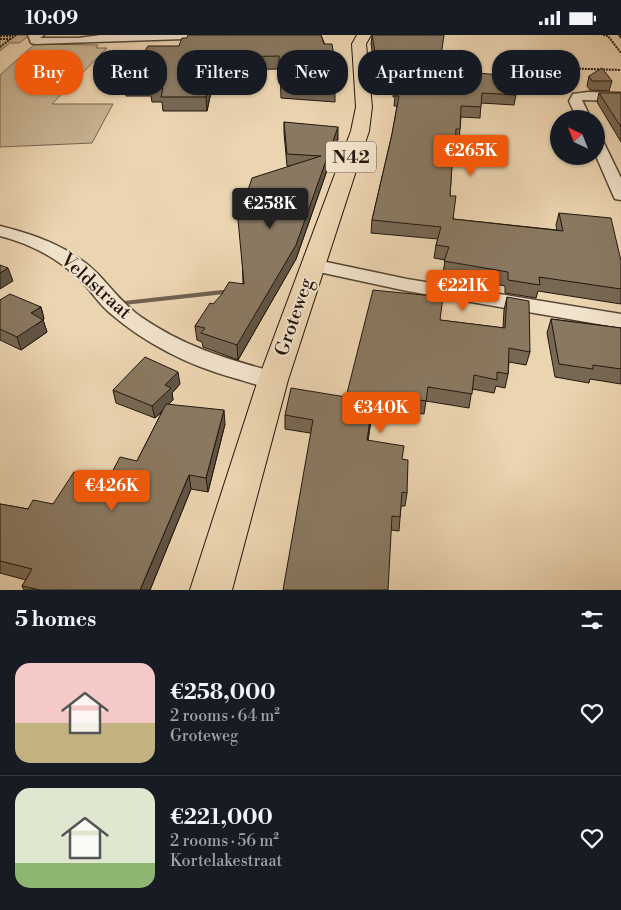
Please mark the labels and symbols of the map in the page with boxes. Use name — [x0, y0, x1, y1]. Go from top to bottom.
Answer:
north arrow — [550, 110, 605, 165]
pin: €265K — [436, 135, 506, 177]
road number: N42 — [326, 141, 376, 173]
pin: €258K — [235, 187, 305, 230]
street label: Veldstraat — [55, 247, 137, 324]
pin: €221K — [428, 269, 498, 312]
street label: Groteweg — [269, 275, 319, 359]
pin: €340K — [346, 391, 416, 434]
pin: €426K — [77, 469, 147, 512]

